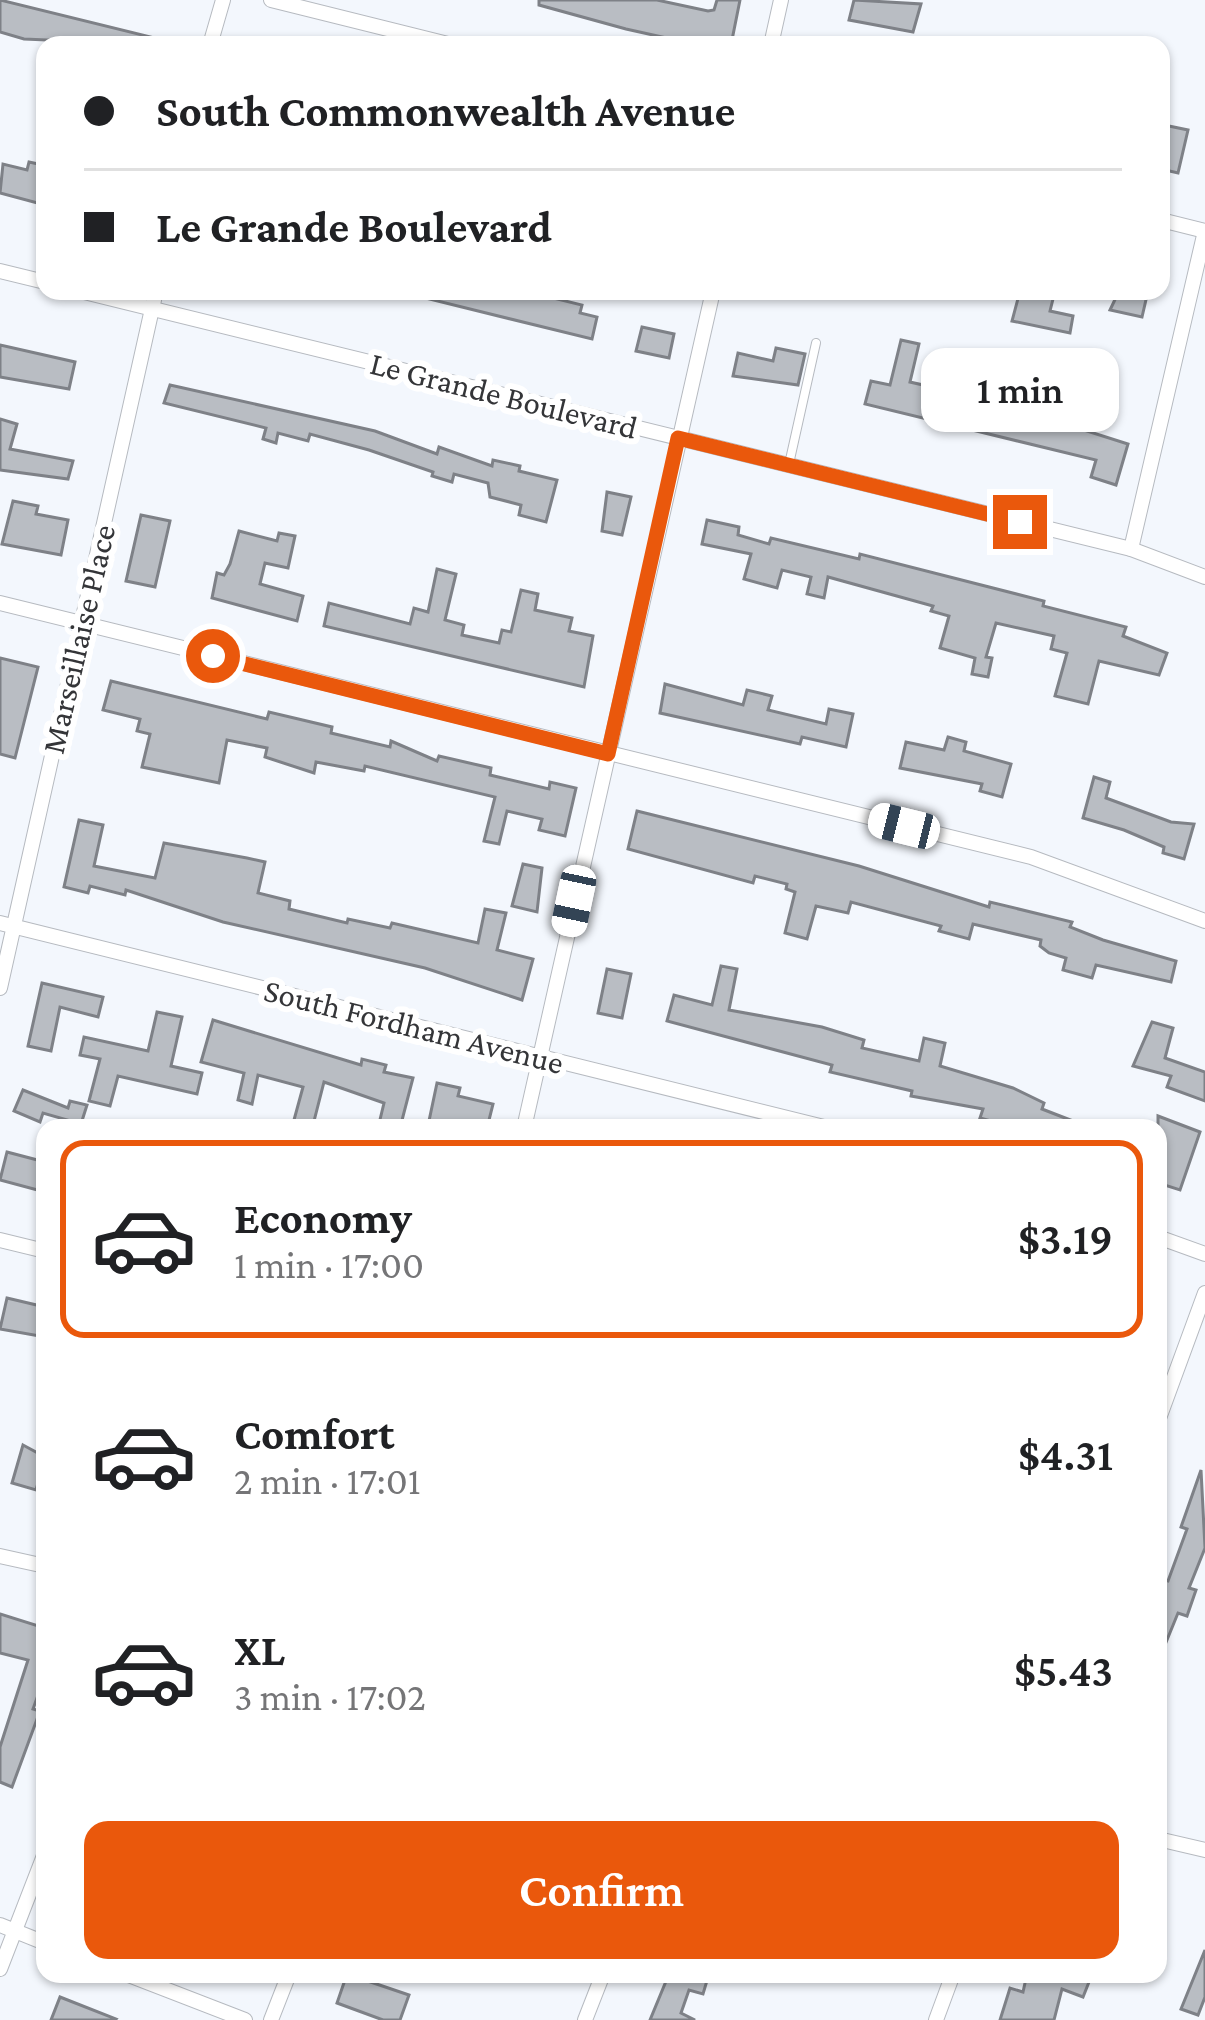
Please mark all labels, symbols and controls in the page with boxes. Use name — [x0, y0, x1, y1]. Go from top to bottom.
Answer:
text: South Commonwealth Avenue — [156, 86, 736, 136]
text: Le Grande Boulevard — [156, 202, 552, 252]
street label: Le Grande Boulevard — [367, 344, 641, 446]
callout: 1 min — [921, 348, 1119, 432]
text: 1 min — [977, 368, 1063, 411]
route end — [993, 495, 1047, 549]
street label: Marseillaise Place — [34, 521, 122, 757]
route start — [186, 629, 240, 683]
car — [865, 800, 943, 852]
car — [549, 862, 599, 940]
street label: South Fordham Avenue — [260, 971, 568, 1081]
icon: car — [90, 1185, 198, 1293]
text: Economy — [234, 1193, 412, 1243]
text: $3.19 — [1018, 1214, 1113, 1264]
text: 1 min · 17:00 — [234, 1243, 424, 1286]
icon: car — [90, 1401, 198, 1509]
text: Comfort — [234, 1409, 395, 1459]
text: $4.31 — [1018, 1430, 1113, 1480]
text: 2 min · 17:01 — [234, 1459, 421, 1502]
icon: car — [90, 1617, 198, 1725]
text: XL — [234, 1625, 285, 1675]
text: $5.43 — [1014, 1646, 1113, 1696]
text: 3 min · 17:02 — [234, 1675, 426, 1718]
button: Confirm — [84, 1821, 1119, 1959]

